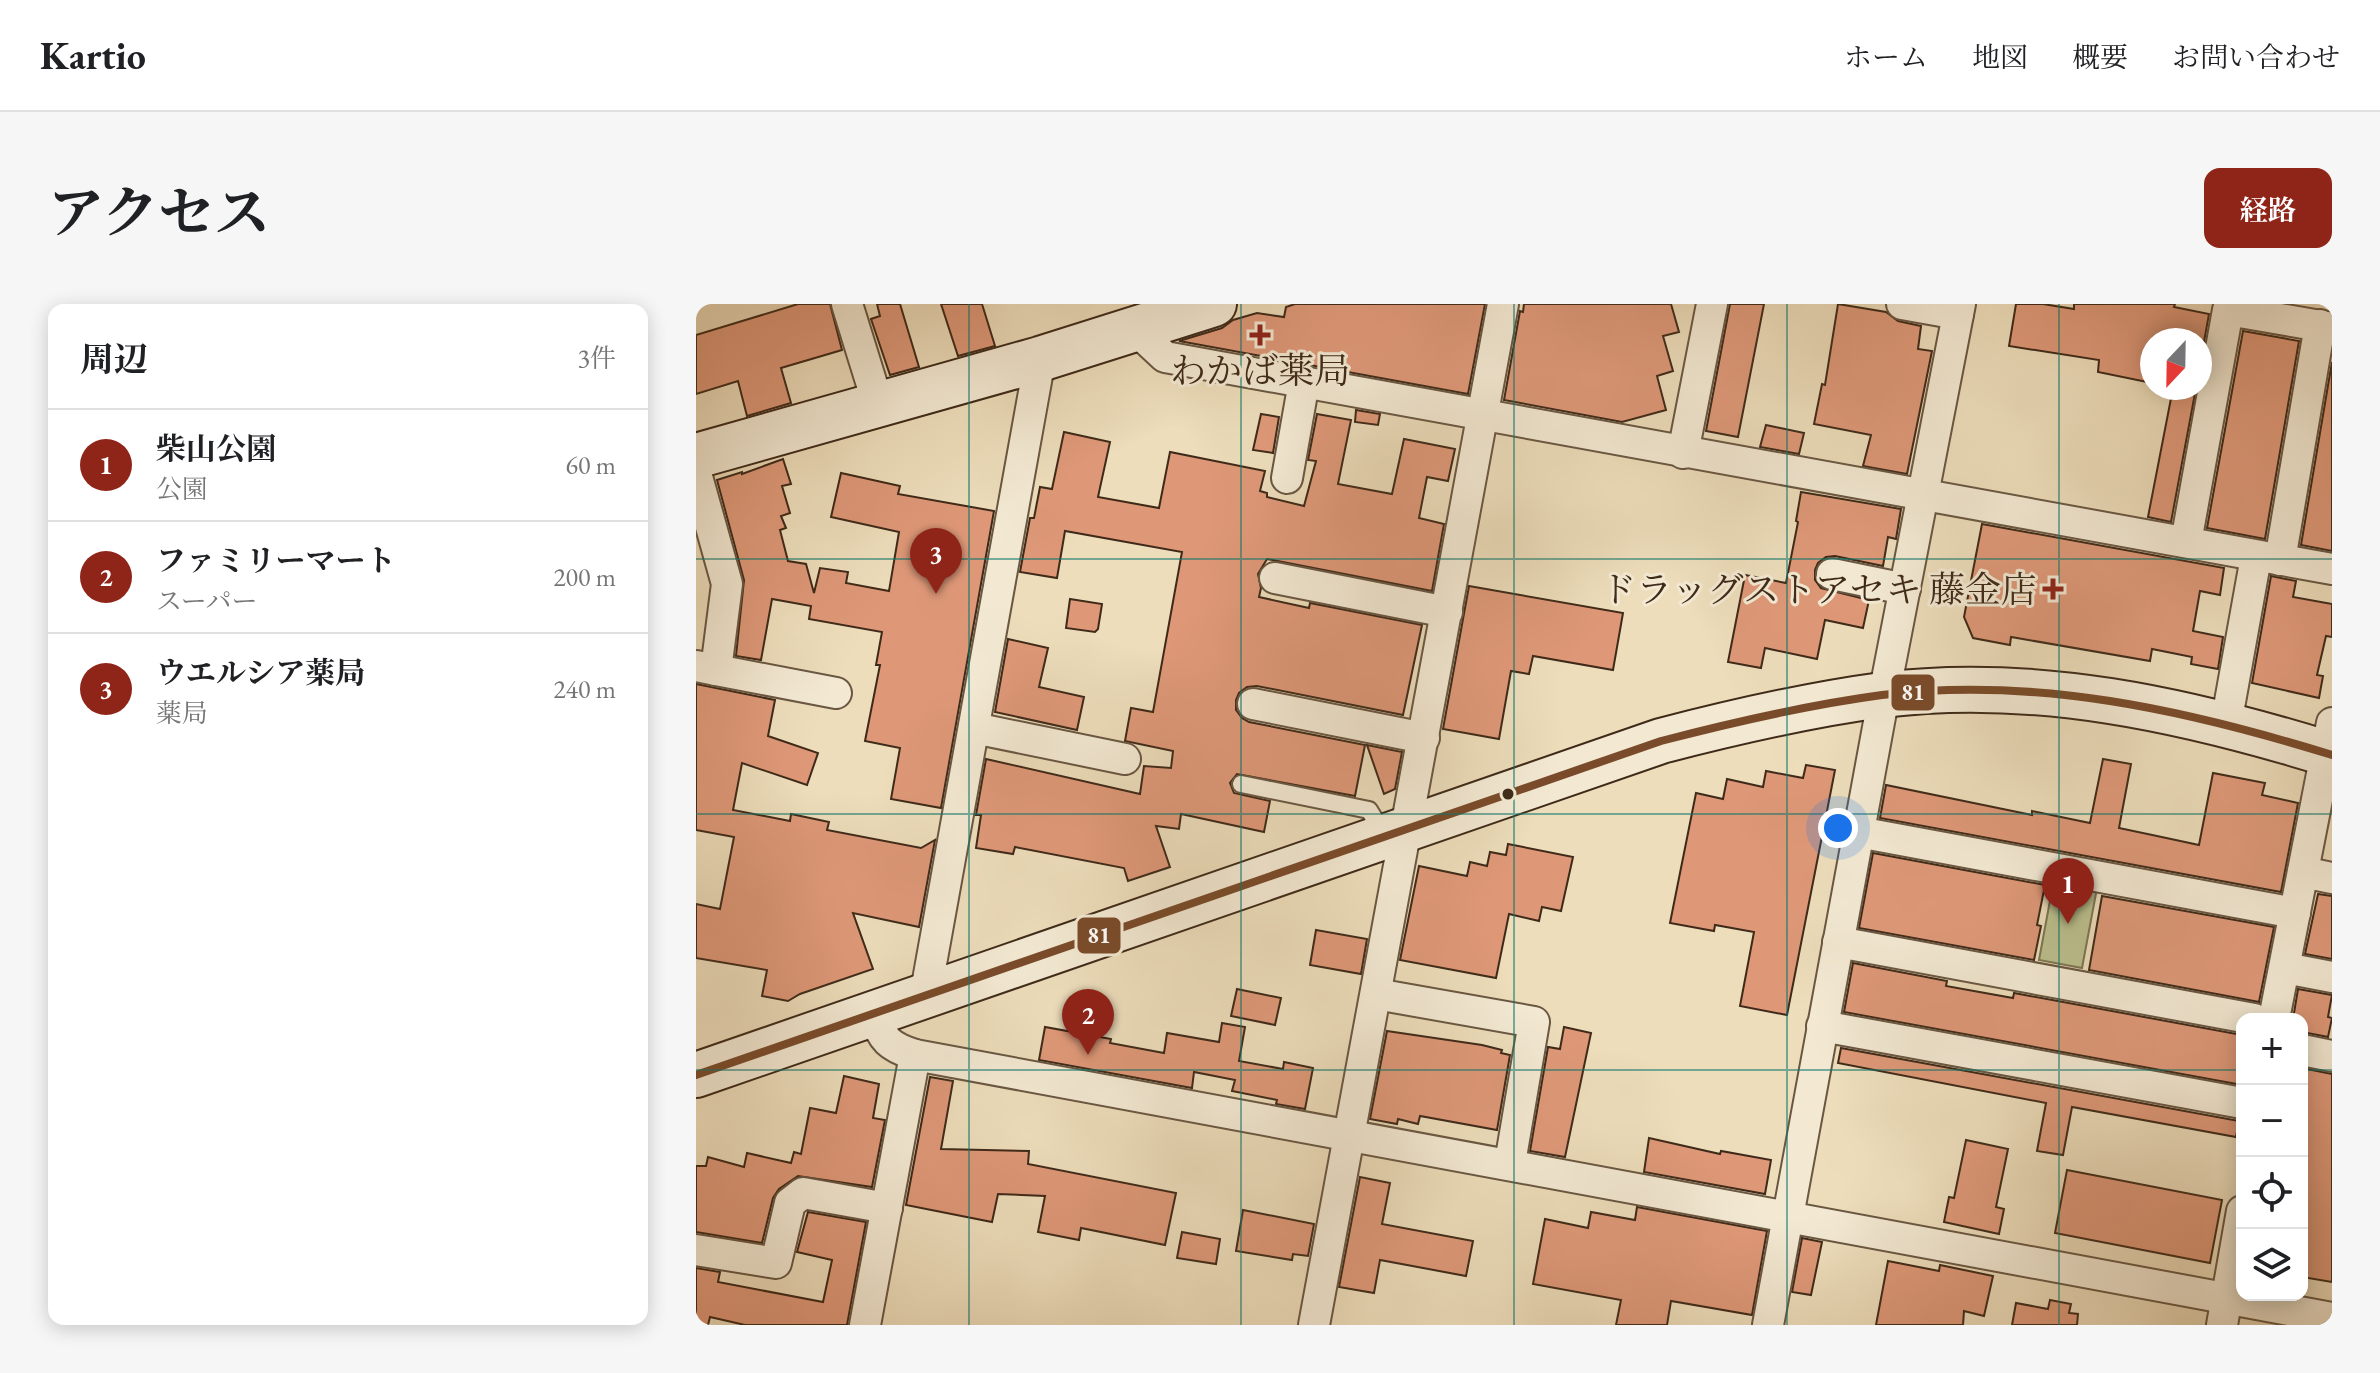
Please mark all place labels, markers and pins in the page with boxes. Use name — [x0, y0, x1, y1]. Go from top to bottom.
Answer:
marker: わかば薬局 — [1251, 326, 1269, 344]
place label: わかば薬局 — [1170, 347, 1350, 394]
pin: 3 — [910, 528, 962, 594]
place label: ドラッグストアセキ 藤金店 — [1600, 566, 2037, 613]
marker: ドラッグストアセキ 藤金店 — [2044, 580, 2062, 598]
unlabelled marker — [1500, 786, 1516, 802]
pin: 1 — [2042, 858, 2094, 924]
pin: 2 — [1062, 989, 1114, 1055]

